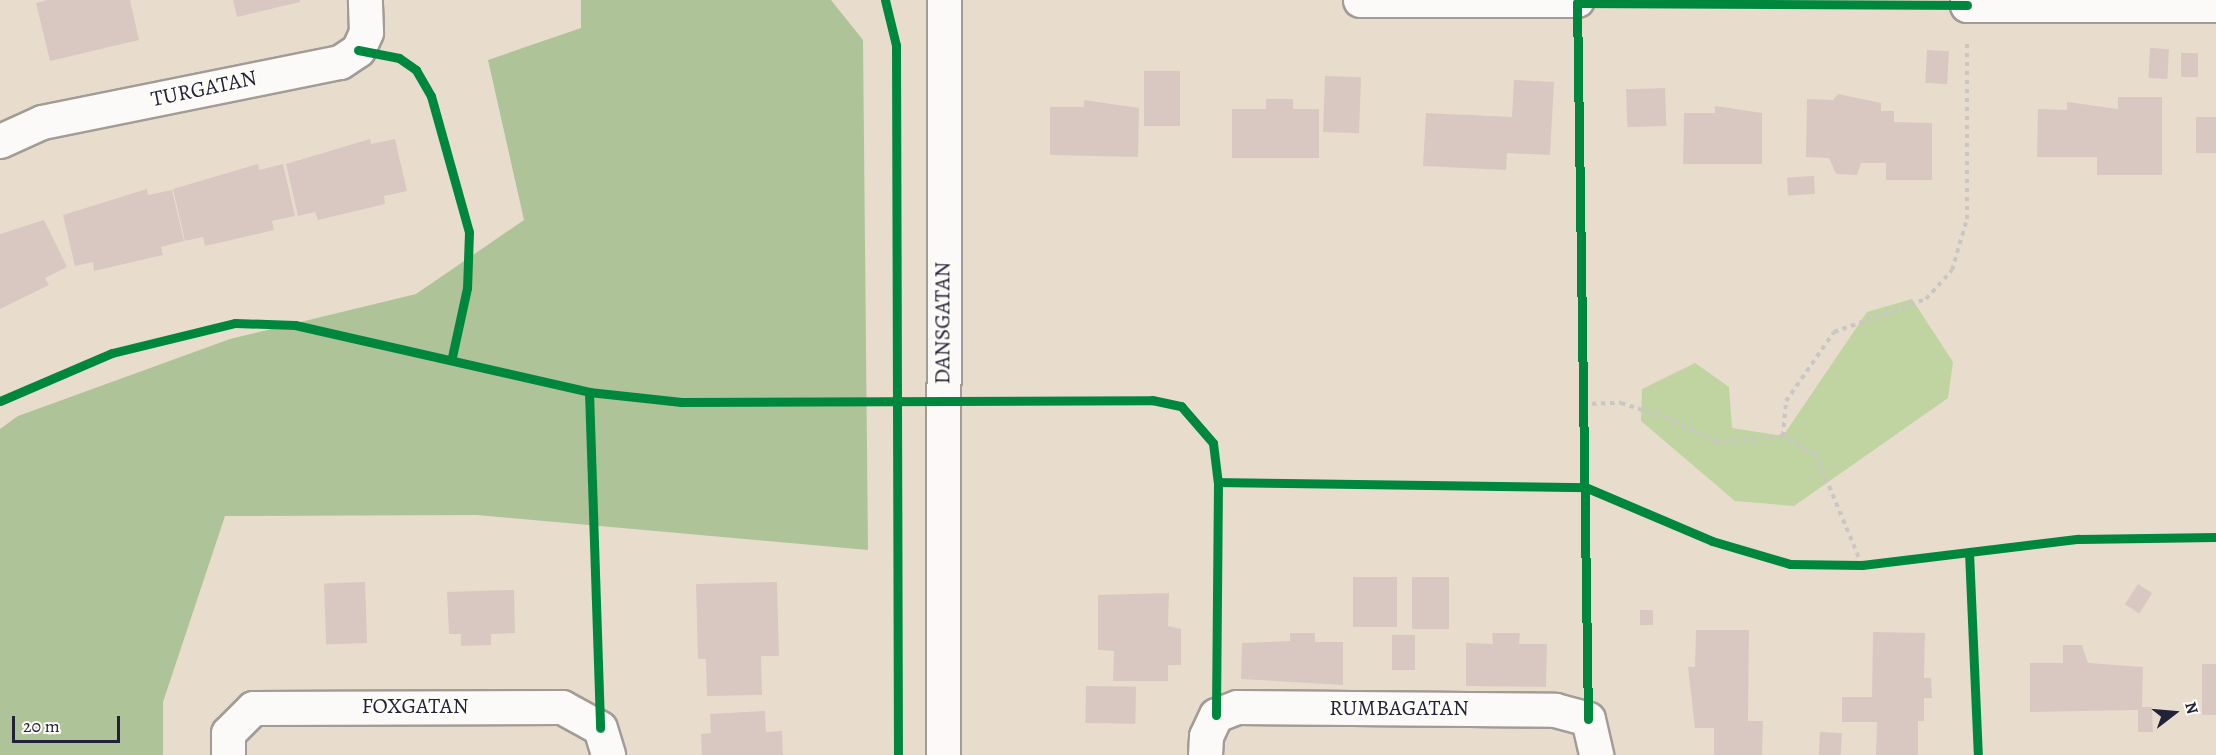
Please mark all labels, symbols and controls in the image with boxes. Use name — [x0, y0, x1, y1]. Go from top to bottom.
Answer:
street label: TURGATAN — [149, 65, 259, 113]
street label: DANSGATAN — [930, 262, 956, 384]
north arrow — [2144, 683, 2204, 743]
street label: FOXGATAN — [361, 694, 469, 720]
street label: RUMBAGATAN — [1329, 696, 1469, 722]
text: N — [2179, 699, 2203, 717]
scale bar — [15, 704, 123, 742]
text: 20 m — [23, 714, 60, 738]

